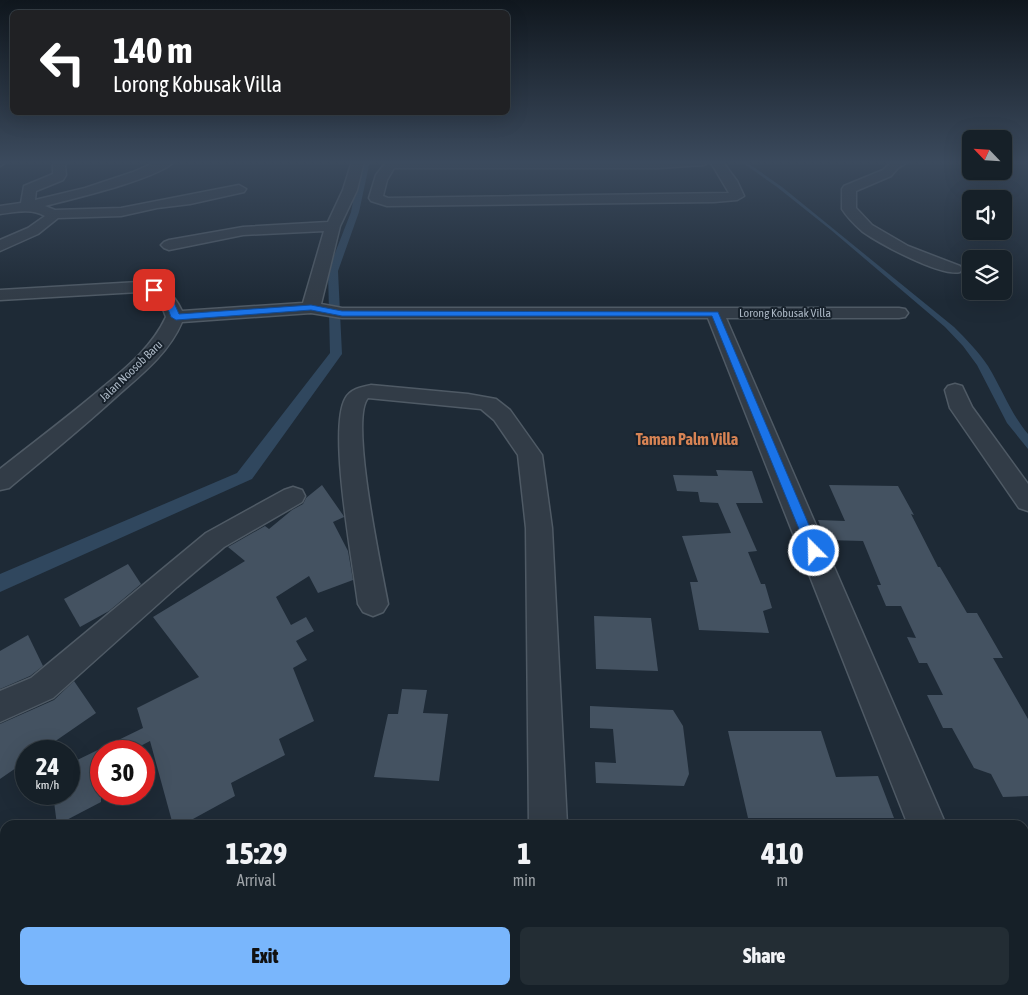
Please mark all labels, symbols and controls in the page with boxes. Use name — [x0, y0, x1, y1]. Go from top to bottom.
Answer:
icon: left — [30, 30, 95, 95]
text: 140 m — [113, 30, 192, 70]
text: Lorong Kobusak Villa — [113, 71, 282, 97]
north arrow — [962, 130, 1012, 180]
map controls — [962, 130, 1012, 300]
button: sound — [962, 190, 1012, 240]
button: layers — [962, 250, 1012, 300]
pin — [133, 269, 175, 311]
icon: arrive — [140, 276, 168, 304]
street label: Lorong Kobusak Villa — [739, 306, 831, 320]
street label: Jalan Noosob Baru — [97, 337, 165, 404]
district label: Taman Palm Villa — [636, 430, 738, 448]
position arrow — [787, 524, 839, 576]
speed limit sign: 30 — [90, 740, 155, 805]
text: 24 — [36, 752, 59, 780]
text: km/h — [36, 778, 59, 792]
text: 15:29 — [225, 836, 287, 870]
text: 1 — [517, 836, 531, 870]
text: 410 — [761, 836, 803, 870]
text: Arrival — [237, 871, 276, 889]
text: min — [513, 871, 536, 889]
text: m — [777, 871, 788, 889]
button: Exit — [20, 927, 510, 985]
button: Share — [520, 927, 1009, 985]

